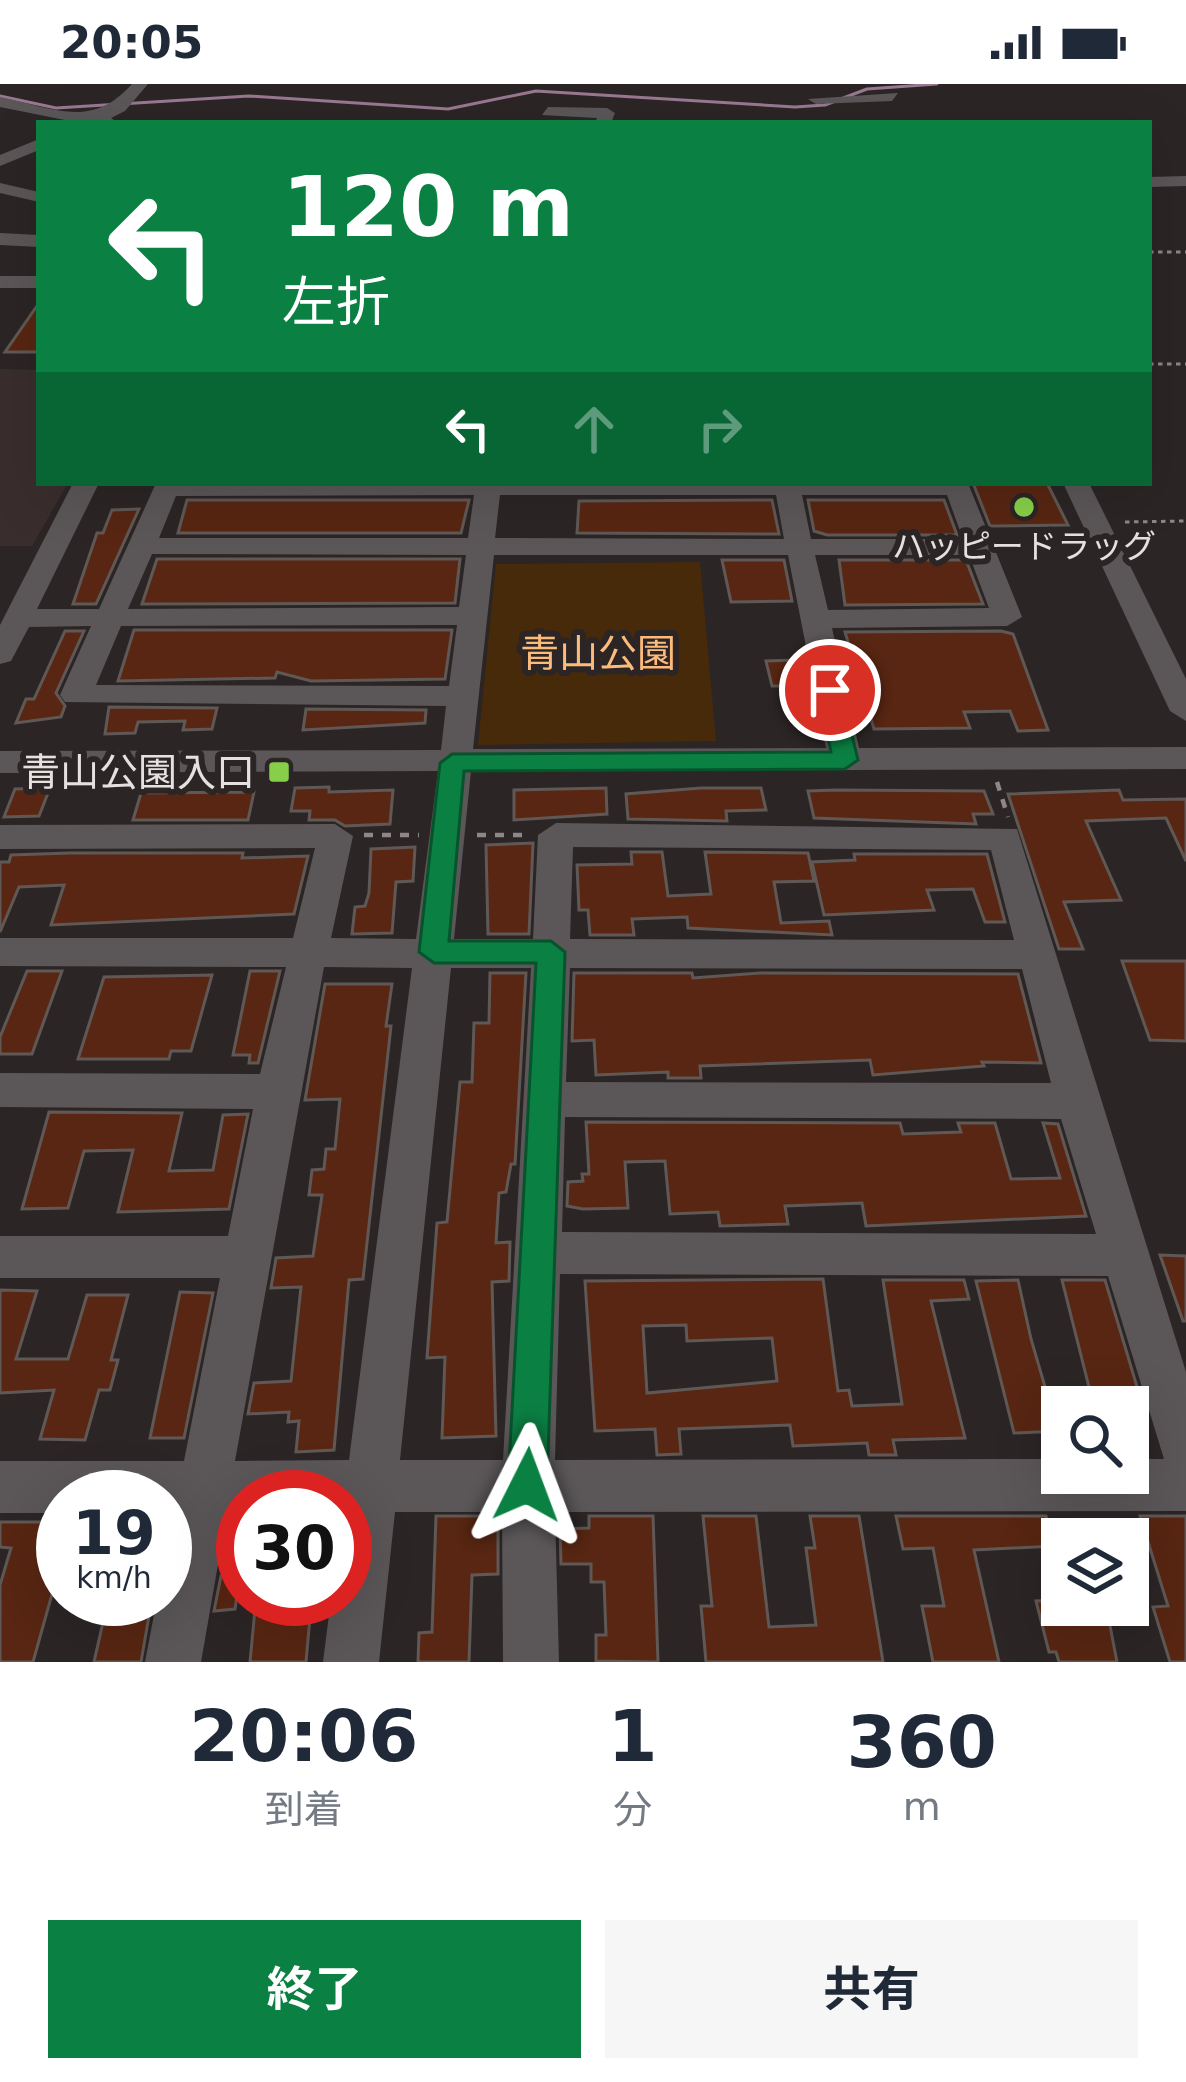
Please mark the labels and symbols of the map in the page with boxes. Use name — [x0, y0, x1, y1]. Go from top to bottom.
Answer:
marker: ハッピードラッグ — [1011, 494, 1037, 520]
place label: ハッピードラッグ — [892, 527, 1156, 566]
park label: 青山公園 — [520, 631, 676, 676]
pin — [779, 639, 881, 741]
place label: 青山公園入口 — [21, 750, 255, 795]
marker: 青山公園入口 — [266, 759, 292, 785]
position arrow — [464, 1422, 590, 1548]
speed limit sign: 30 — [216, 1470, 372, 1626]

